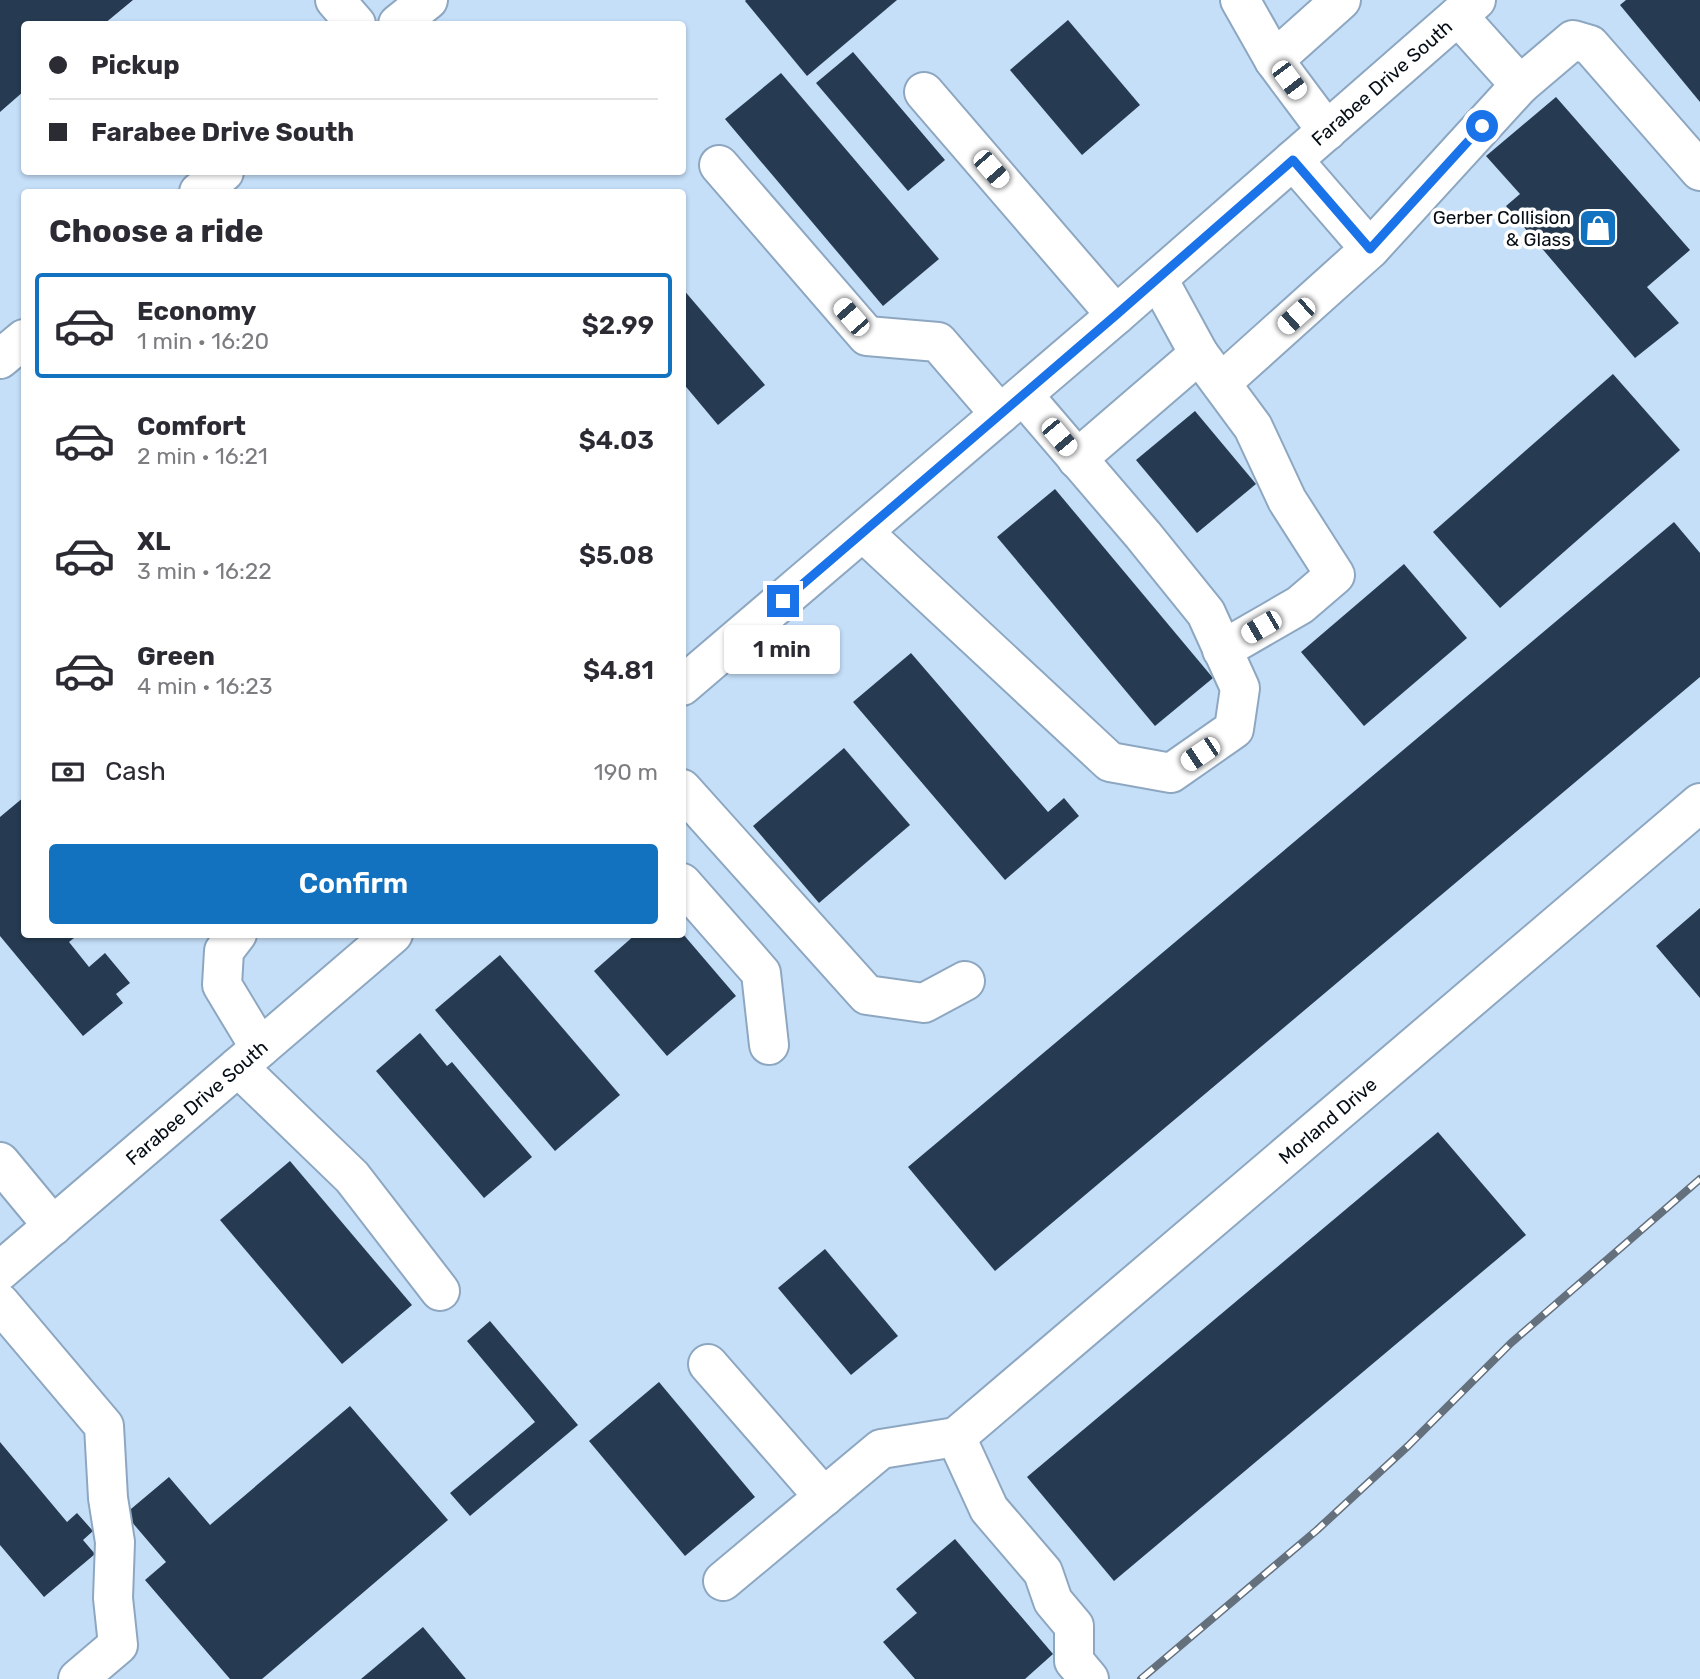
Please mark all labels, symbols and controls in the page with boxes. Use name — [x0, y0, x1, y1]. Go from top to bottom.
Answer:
street label: Farabee Drive South — [1307, 15, 1457, 150]
text: Pickup — [91, 50, 180, 81]
car — [1268, 57, 1311, 103]
route start — [1466, 110, 1498, 142]
text: Farabee Drive South — [91, 117, 354, 148]
car — [970, 146, 1013, 192]
place label: Gerber Collision & Glass — [1433, 206, 1571, 251]
shop icon: Gerber Collision & Glass — [1577, 207, 1619, 249]
text: Choose a ride — [49, 212, 263, 250]
icon: car — [53, 294, 116, 357]
car — [830, 294, 873, 340]
car — [1274, 294, 1319, 338]
text: Economy — [137, 296, 256, 327]
text: $2.99 — [582, 310, 654, 341]
text: 1 min · 16:20 — [137, 327, 269, 355]
icon: car — [53, 409, 116, 472]
text: Comfort — [137, 411, 246, 442]
car — [1038, 414, 1081, 460]
text: $4.03 — [579, 425, 654, 456]
text: 2 min · 16:21 — [137, 442, 268, 470]
icon: car — [53, 524, 116, 587]
text: XL — [137, 526, 170, 557]
text: $5.08 — [579, 540, 654, 571]
text: 3 min · 16:22 — [137, 557, 272, 585]
route end — [767, 585, 799, 617]
car — [1238, 607, 1285, 647]
callout: 1 min — [725, 626, 841, 674]
text: 1 min — [753, 635, 811, 663]
icon: car — [53, 639, 116, 702]
text: Green — [137, 641, 215, 672]
text: $4.81 — [583, 655, 654, 686]
text: 4 min · 16:23 — [137, 672, 273, 700]
car — [1177, 734, 1224, 774]
icon: cash — [49, 753, 87, 791]
text: Cash — [105, 756, 166, 787]
text: 190 m — [594, 758, 658, 786]
button: Confirm — [49, 844, 658, 924]
street label: Farabee Drive South — [121, 1035, 272, 1170]
street label: Morland Drive — [1274, 1072, 1381, 1169]

